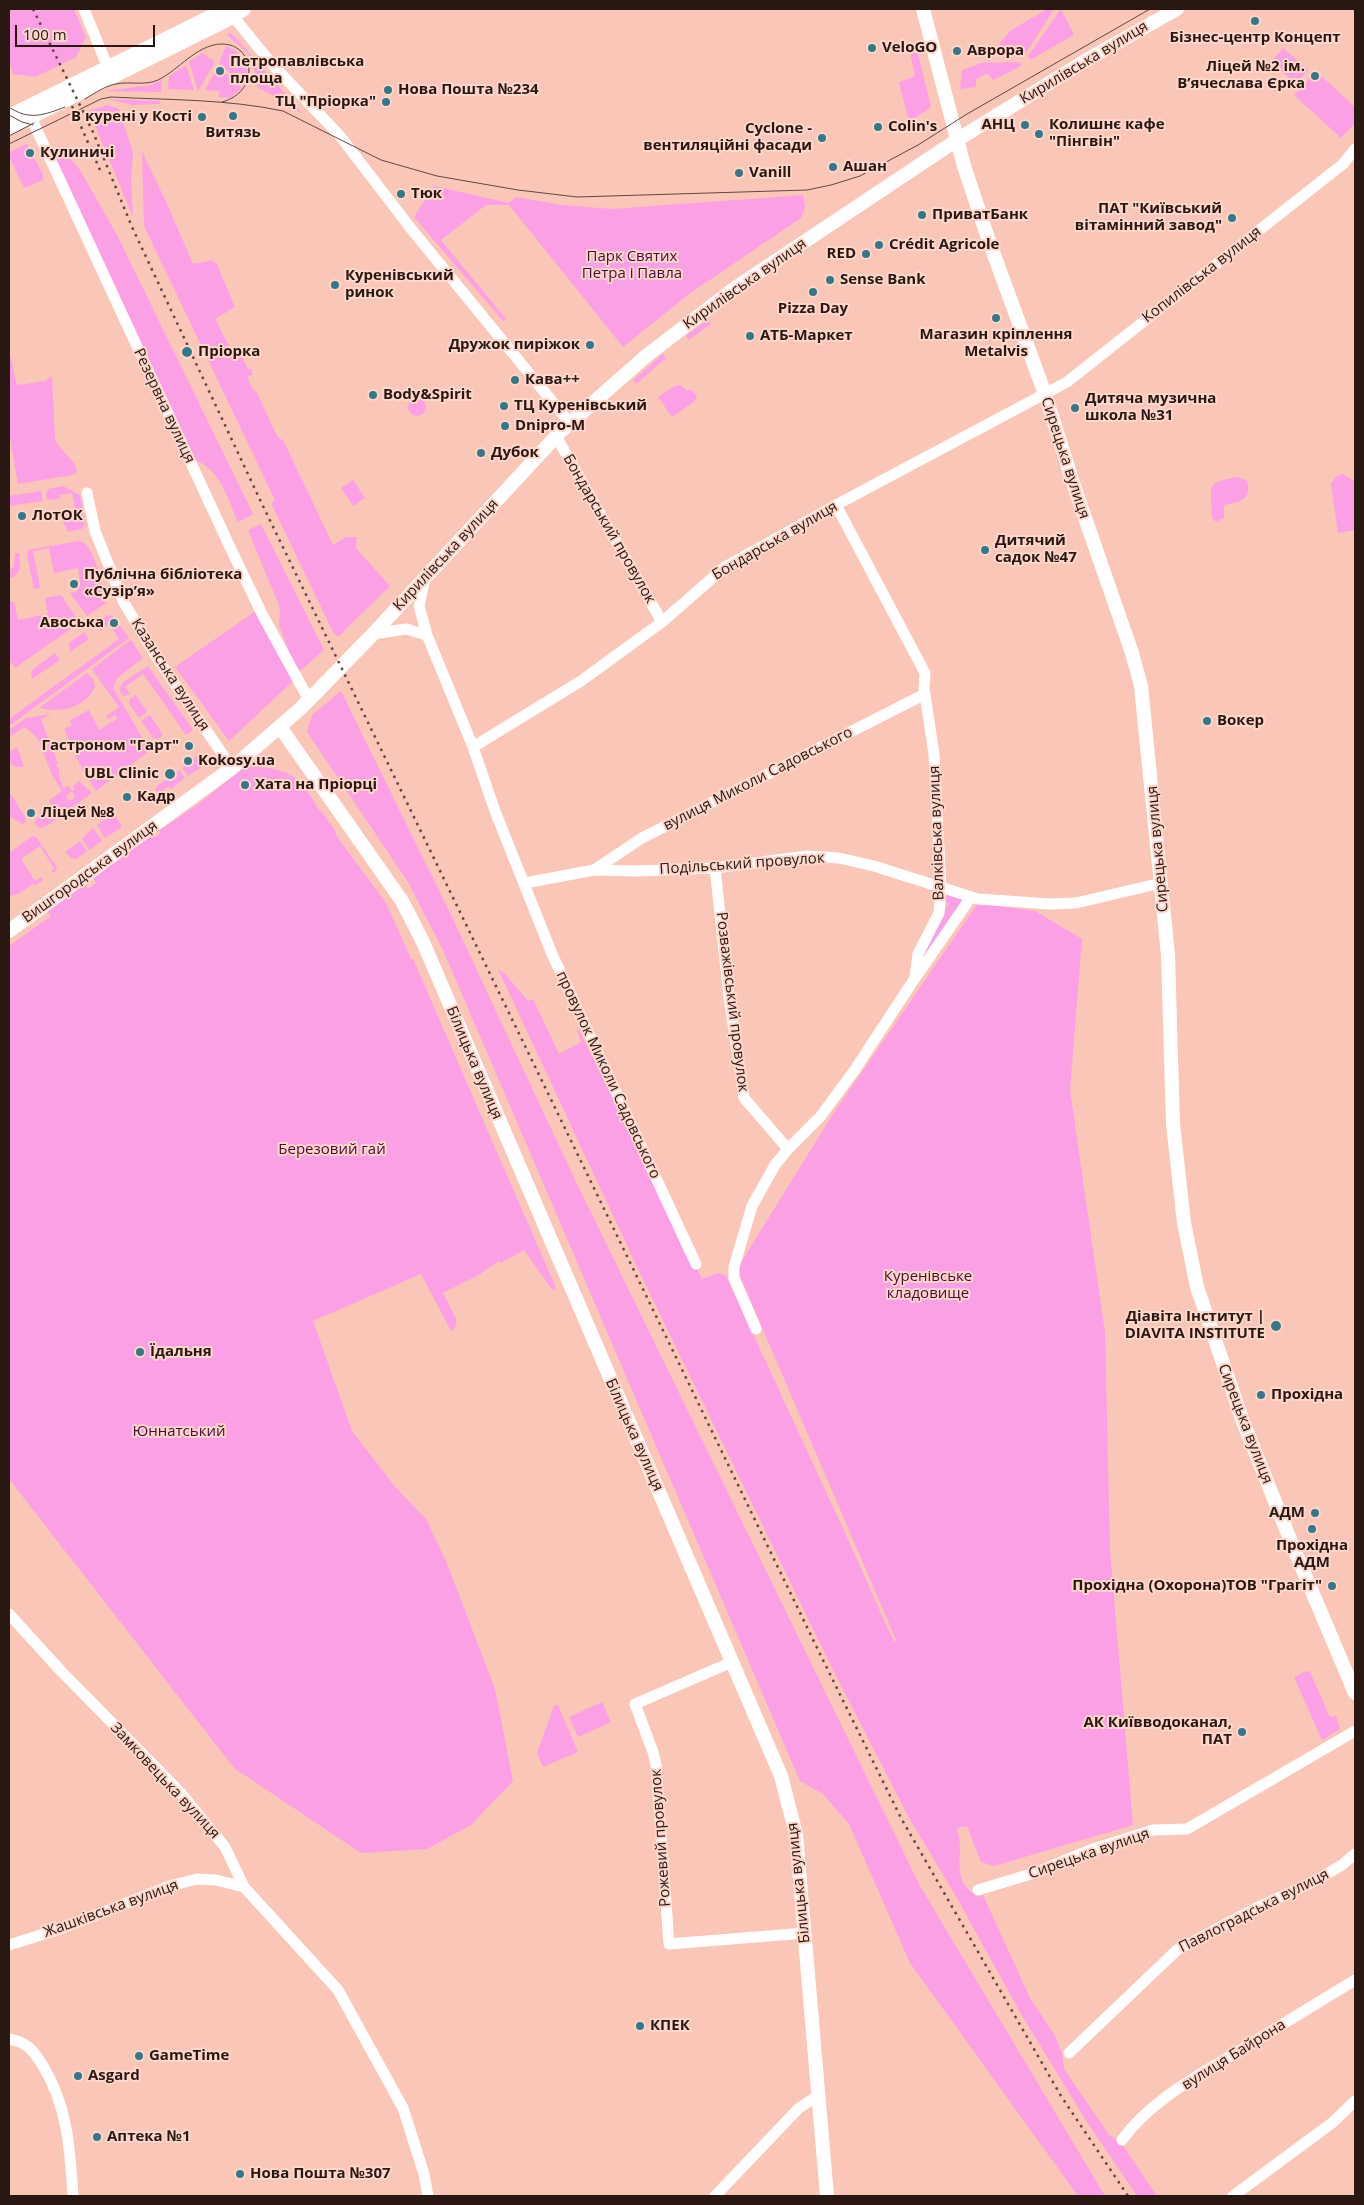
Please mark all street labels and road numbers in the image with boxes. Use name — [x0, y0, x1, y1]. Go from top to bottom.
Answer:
street label: Кирилівська вулиця — [1017, 18, 1151, 108]
street label: Копилівська вулиця — [1139, 223, 1265, 327]
street label: Кирилівська вулиця — [680, 235, 810, 333]
street label: Резервна вулиця — [130, 346, 198, 466]
street label: Сирецька вулиця — [1037, 395, 1093, 521]
street label: Бондарський провулок — [559, 451, 659, 607]
street label: Кирилівська вулиця — [390, 495, 502, 615]
street label: Бондарська вулиця — [709, 498, 841, 584]
street label: Казанська вулиця — [127, 615, 213, 735]
street label: вулиця Миколи Садовського — [660, 723, 856, 835]
street label: Валківська вулиця — [926, 765, 948, 901]
street label: Сирецька вулиця — [1144, 785, 1172, 913]
street label: Вишгородська вулиця — [19, 817, 161, 927]
street label: Подільський провулок — [659, 849, 825, 879]
street label: Розважівський провулок — [712, 911, 752, 1093]
street label: провулок Миколи Садовського — [552, 968, 664, 1182]
street label: Білицька вулиця — [442, 1004, 506, 1122]
street label: Сирецька вулиця — [1214, 1362, 1276, 1486]
street label: Білицька вулиця — [601, 1376, 667, 1494]
street label: Замковецька вулиця — [107, 1719, 223, 1843]
street label: Рожевий провулок — [647, 1769, 675, 1907]
street label: Білицька вулиця — [784, 1822, 814, 1944]
street label: Сирецька вулиця — [1026, 1825, 1152, 1883]
street label: Павлоградська вулиця — [1176, 1865, 1332, 1957]
street label: Жашківська вулиця — [41, 1876, 181, 1942]
street label: вулиця Байрона — [1179, 2016, 1289, 2094]

